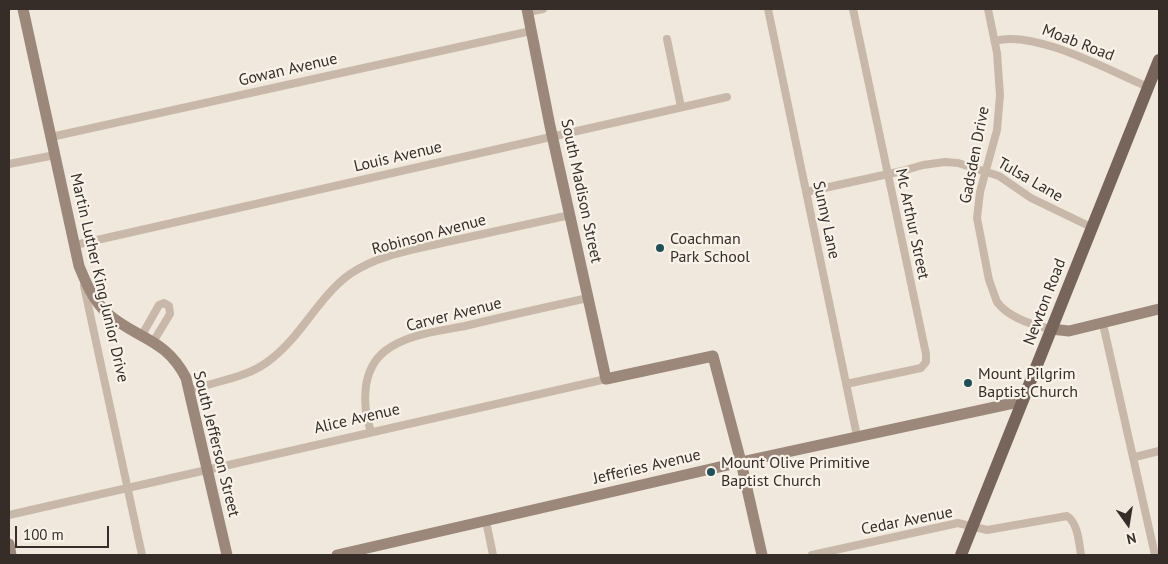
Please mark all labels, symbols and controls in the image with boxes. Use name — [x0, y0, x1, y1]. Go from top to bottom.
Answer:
street label: Moab Road — [1039, 20, 1117, 66]
street label: Gowan Avenue — [237, 49, 339, 91]
street label: Gadsden Drive — [956, 105, 994, 205]
street label: South Madison Street — [556, 117, 606, 265]
street label: Louis Avenue — [352, 138, 444, 176]
street label: Tulsa Lane — [994, 154, 1066, 206]
street label: Mc Arthur Street — [891, 167, 933, 281]
street label: Martin Luther King Junior Drive — [66, 172, 132, 384]
street label: Sunny Lane — [808, 179, 844, 261]
street label: Robinson Avenue — [370, 211, 488, 259]
place label: Coachman Park School — [670, 229, 750, 267]
marker: Coachman Park School — [654, 242, 666, 254]
street label: Newton Road — [1020, 256, 1070, 348]
street label: Carver Avenue — [404, 294, 504, 336]
place label: Mount Pilgrim Baptist Church — [978, 364, 1078, 402]
street label: South Jefferson Street — [189, 369, 243, 519]
marker: Mount Pilgrim Baptist Church — [962, 377, 974, 389]
street label: Alice Avenue — [312, 400, 402, 438]
street label: Jefferies Avenue — [591, 445, 703, 489]
place label: Mount Olive Primitive Baptist Church — [721, 453, 870, 491]
marker: Mount Olive Primitive Baptist Church — [705, 466, 717, 478]
north arrow — [1103, 499, 1153, 549]
street label: Cedar Avenue — [860, 503, 954, 539]
scale bar — [18, 516, 111, 548]
text: 100 m — [23, 525, 64, 544]
text: N — [1125, 529, 1138, 548]

